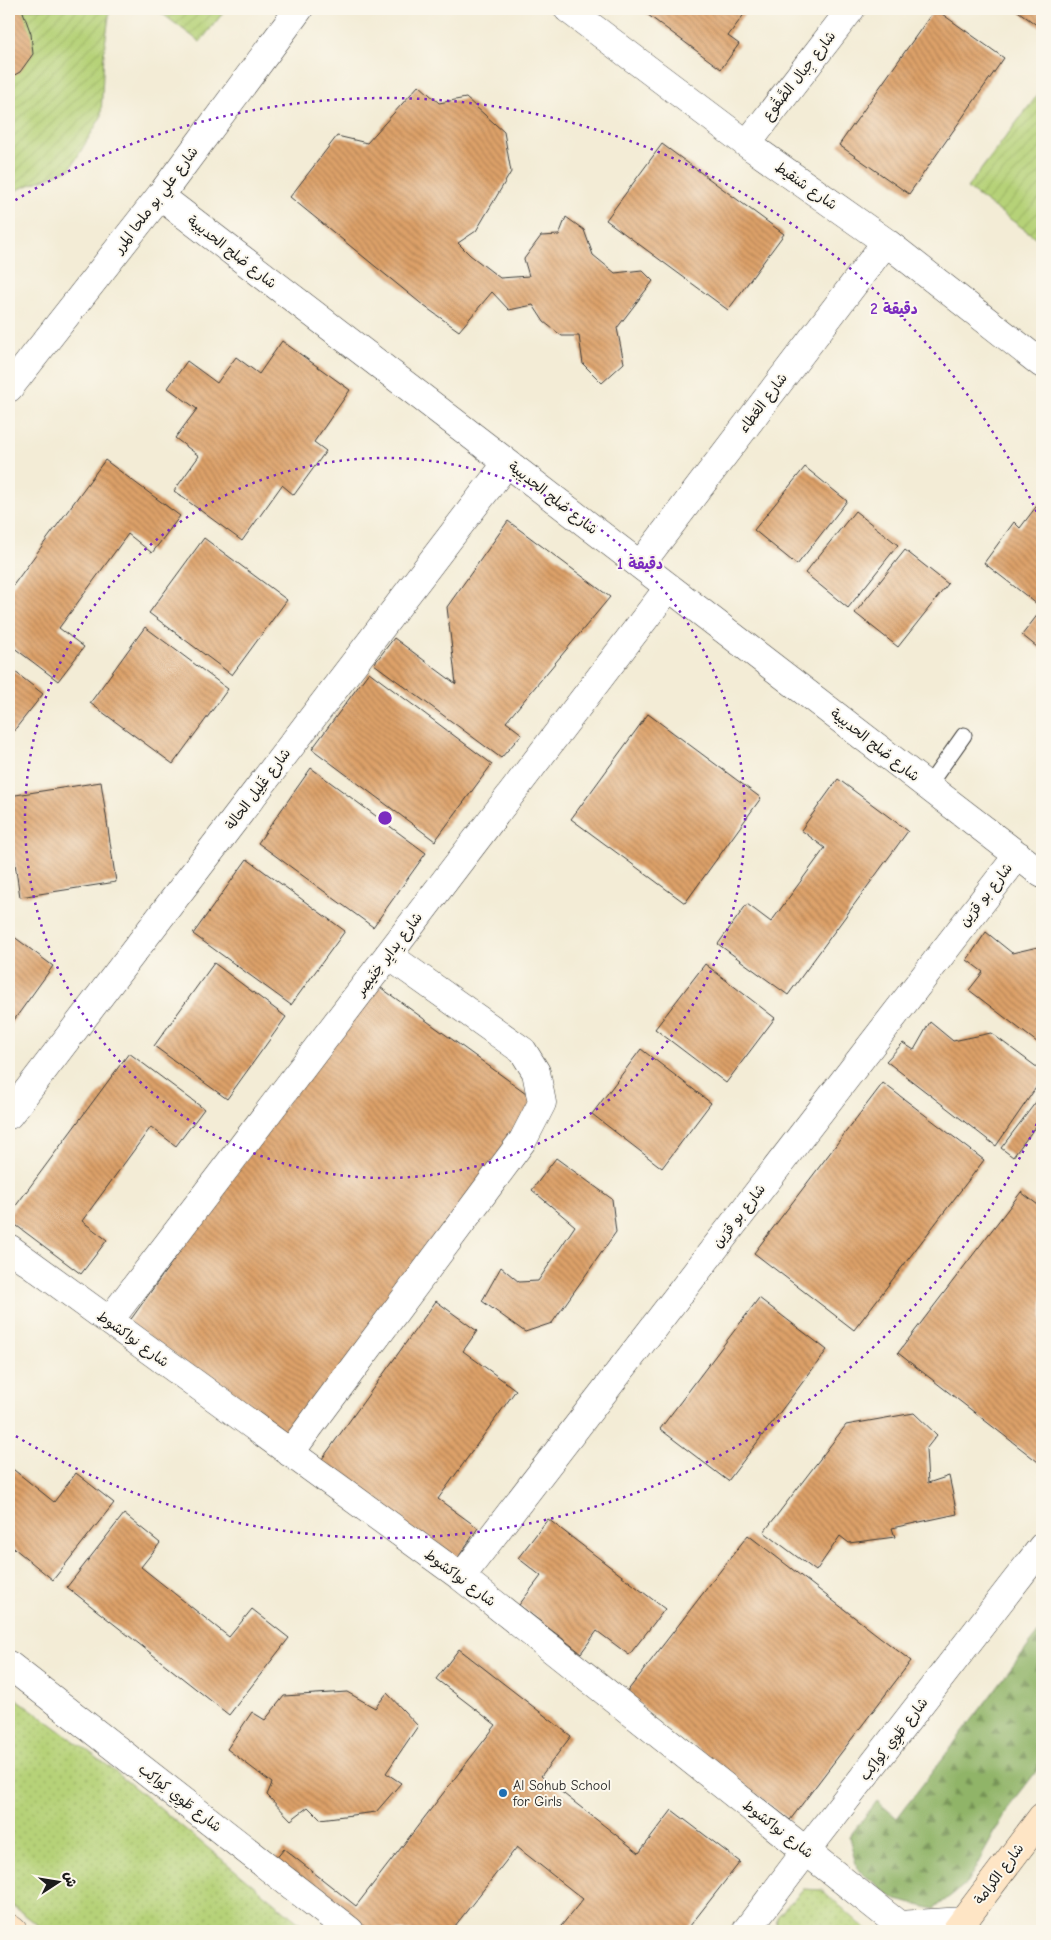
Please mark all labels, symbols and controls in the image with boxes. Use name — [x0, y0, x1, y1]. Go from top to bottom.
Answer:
street label: شارع جِبال الصَّقُوع — [758, 27, 841, 126]
street label: شارع علي بو ملحا المرر — [110, 143, 205, 260]
street label: شارع شنقيط — [771, 158, 840, 214]
street label: شارع صُلح الحديبية — [183, 212, 280, 293]
text: 2 دقيقة — [870, 300, 918, 318]
street label: شارع العَطاء — [735, 370, 792, 437]
street label: شارع صُلح الحديبية — [504, 458, 601, 539]
text: 1 دقيقة — [617, 555, 663, 573]
street label: شارع صُلح الحديبية — [826, 705, 923, 786]
street label: شارع غَلِيل الحالة — [222, 745, 295, 834]
centre of rings — [376, 809, 394, 827]
street label: شارع بو قرَين — [956, 860, 1017, 931]
street label: شارع بِدايِر خِنَيصِر — [351, 909, 428, 1001]
street label: شارع بو قرَين — [709, 1181, 770, 1252]
street label: شارع نواكشوط — [93, 1307, 172, 1372]
street label: شارع نواكشوط — [420, 1546, 499, 1611]
street label: شارع طَوِي كِواكِب — [856, 1694, 934, 1785]
street label: شارع طَوِي كِواكِب — [134, 1760, 225, 1838]
place label: Al Sohub School for Girls — [512, 1777, 611, 1810]
marker: Al Sohub School for Girls — [497, 1787, 509, 1799]
street label: شارع نواكشوط — [739, 1796, 817, 1863]
street label: شارع الكرامة — [971, 1840, 1028, 1909]
north arrow — [32, 1858, 82, 1908]
text: ش — [60, 1870, 80, 1889]

